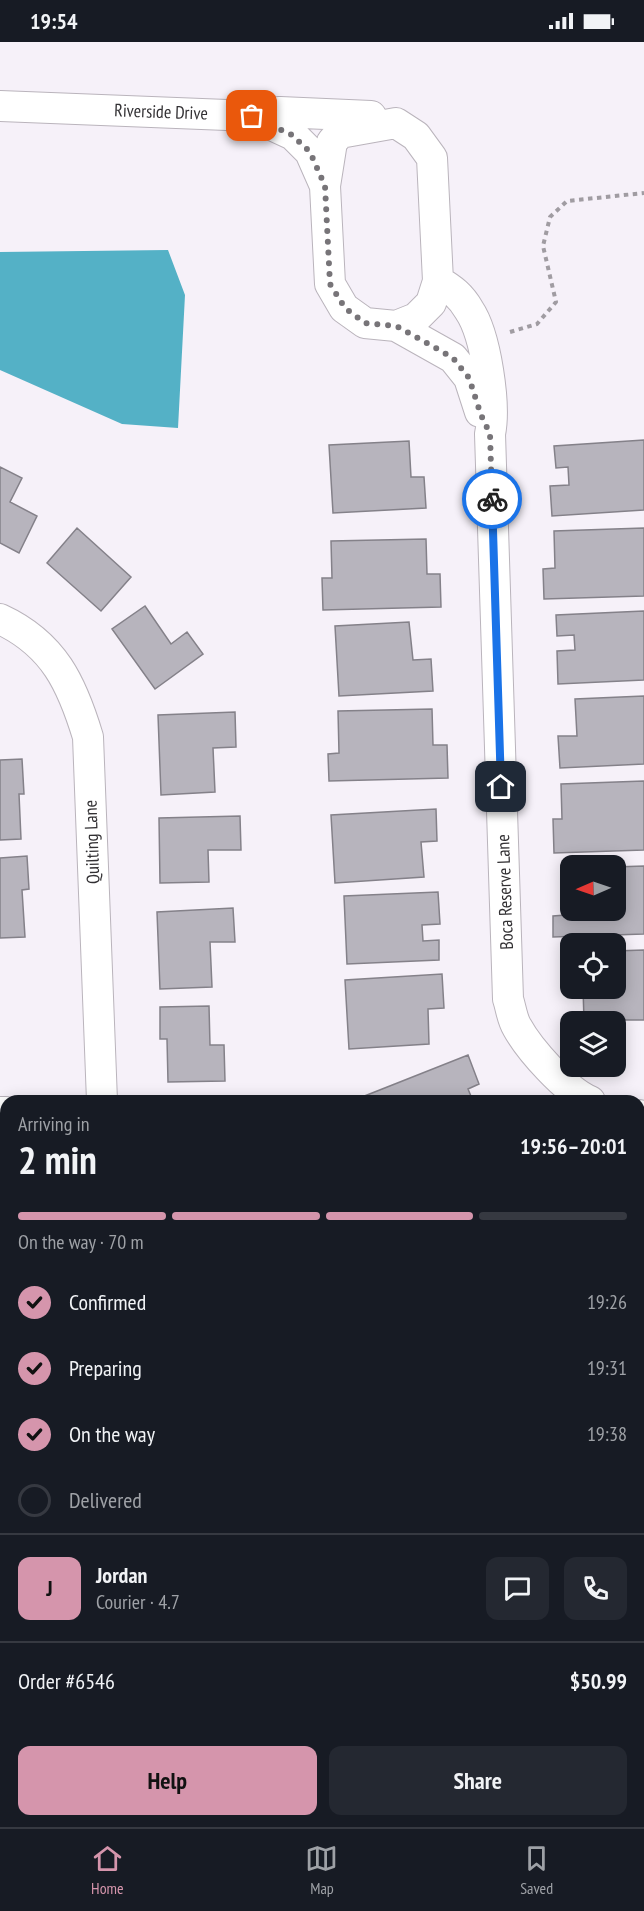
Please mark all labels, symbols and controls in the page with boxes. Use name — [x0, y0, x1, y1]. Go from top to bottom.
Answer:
text: 19:54 — [30, 7, 78, 35]
pin — [226, 90, 277, 141]
street label: Riverside Drive — [114, 98, 208, 125]
icon: bag — [235, 99, 268, 132]
courier — [462, 469, 522, 529]
icon: bike — [476, 483, 509, 516]
pin — [475, 761, 526, 812]
icon: home — [484, 770, 517, 803]
street label: Quilting Lane — [79, 800, 104, 884]
street label: Boca Reserve Lane — [491, 834, 518, 950]
north arrow — [560, 855, 626, 921]
map controls — [560, 855, 626, 1077]
button: locate — [560, 933, 626, 999]
button: layers — [560, 1011, 626, 1077]
text: Arriving in — [18, 1111, 90, 1137]
text: 19:56–20:01 — [520, 1132, 627, 1160]
text: 2 min — [18, 1134, 97, 1185]
text: On the way · 70 m — [18, 1229, 144, 1255]
icon: check — [18, 1286, 51, 1319]
text: Confirmed — [69, 1288, 146, 1316]
text: 19:26 — [587, 1289, 627, 1315]
icon: check — [18, 1352, 51, 1385]
text: Preparing — [69, 1354, 142, 1382]
text: 19:31 — [587, 1355, 627, 1381]
icon: check — [18, 1418, 51, 1451]
text: On the way — [69, 1420, 155, 1448]
text: 19:38 — [587, 1421, 627, 1447]
text: Delivered — [69, 1486, 142, 1514]
button: chat — [486, 1557, 549, 1620]
button: phone — [564, 1557, 627, 1620]
text: Jordan — [96, 1561, 147, 1589]
text: J — [46, 1574, 53, 1602]
text: Courier · 4.7 — [96, 1589, 180, 1615]
text: Order #6546 — [18, 1667, 115, 1695]
text: $50.99 — [570, 1667, 627, 1695]
button: Help — [18, 1746, 317, 1815]
button: Share — [329, 1746, 627, 1815]
tab: Home — [91, 1842, 124, 1898]
tab: Map — [305, 1842, 338, 1898]
tab: Saved — [520, 1842, 553, 1898]

